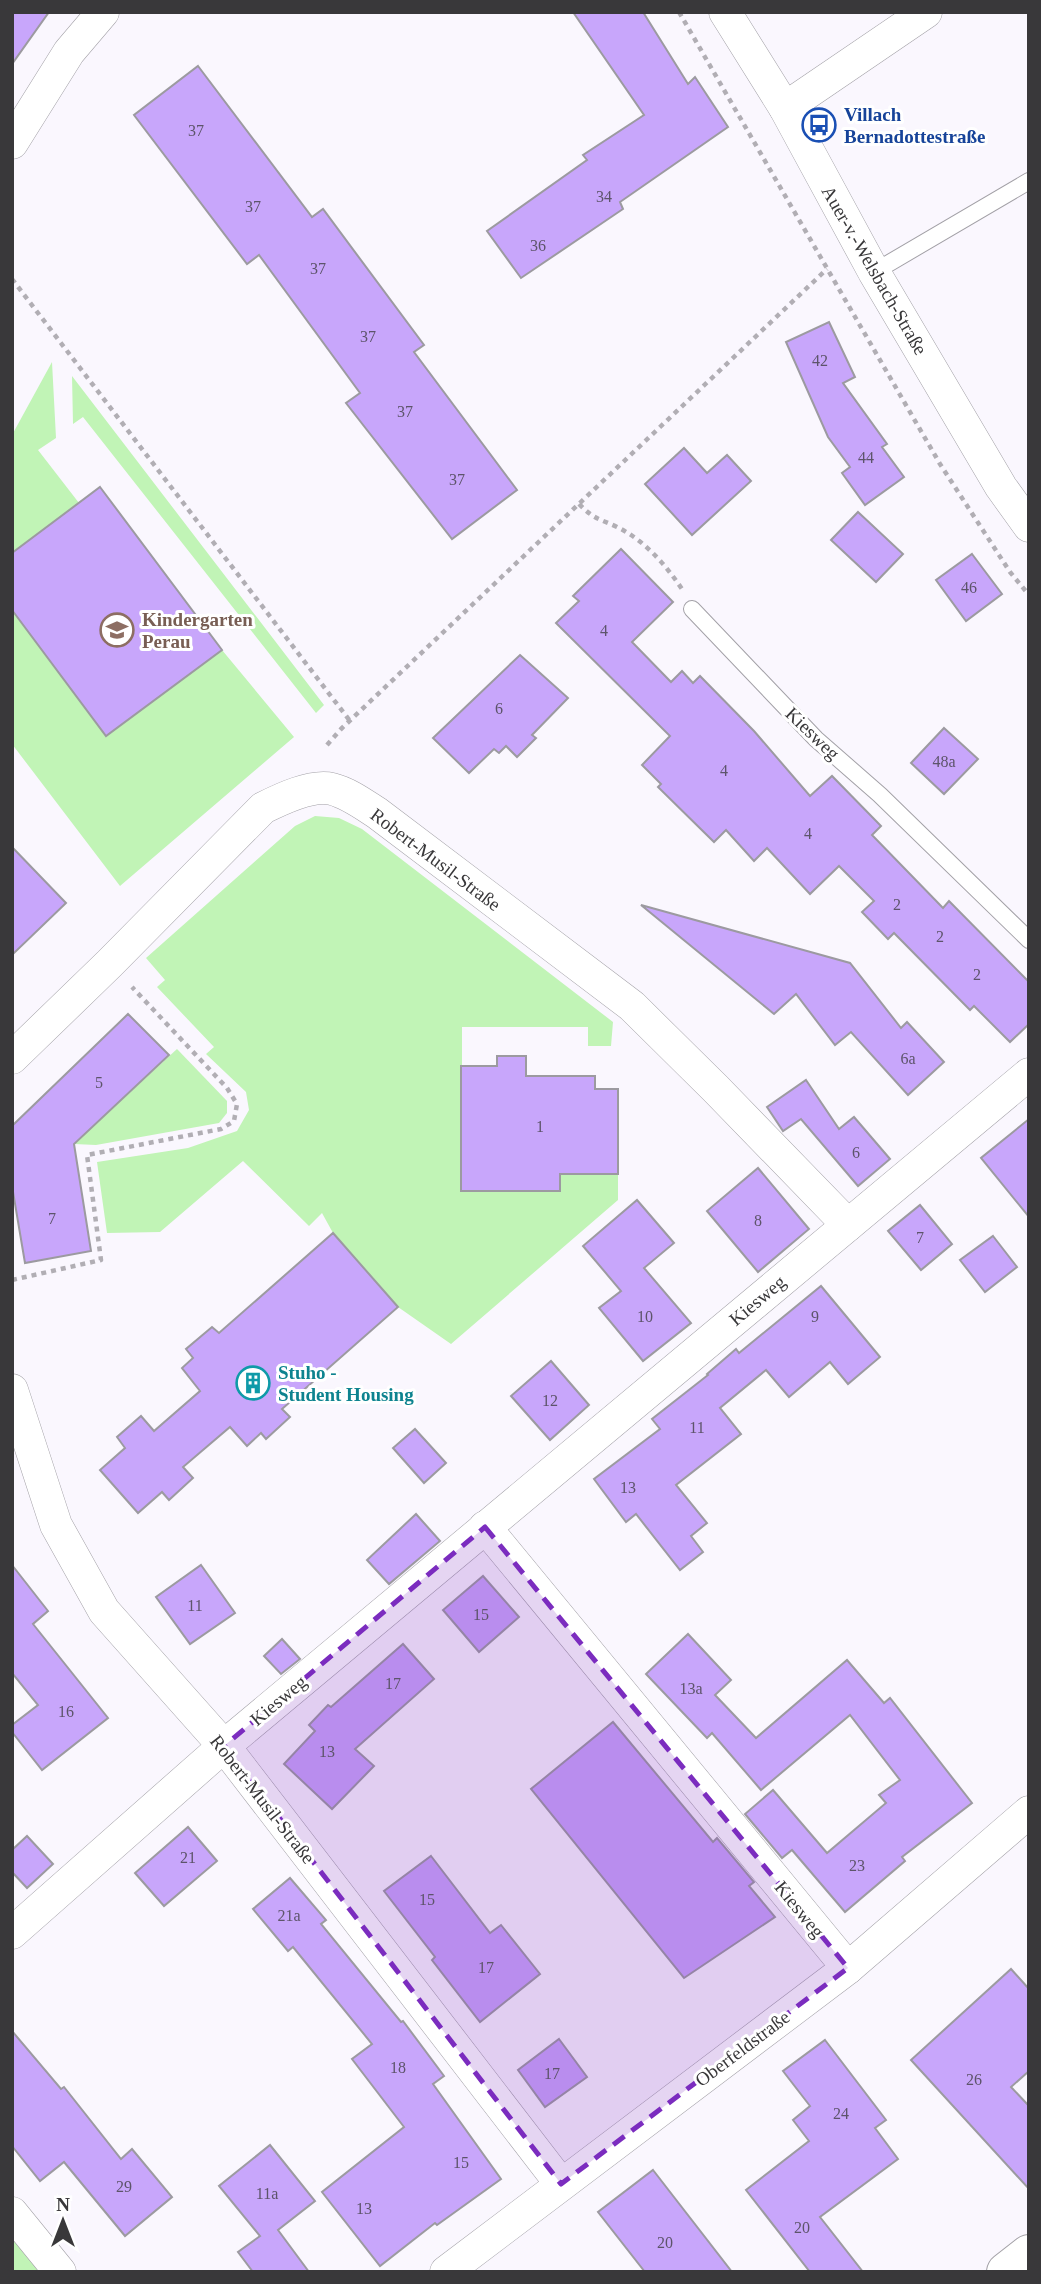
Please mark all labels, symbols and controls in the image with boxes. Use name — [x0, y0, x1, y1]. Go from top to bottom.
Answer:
place label: Villach Bernadottestraße — [844, 104, 985, 147]
bus stop icon: Villach Bernadottestraße — [800, 106, 838, 144]
house number: 37 — [188, 122, 204, 139]
street label: Auer-v.-Welsbach-Straße — [818, 182, 932, 358]
house number: 34 — [596, 188, 612, 205]
house number: 37 — [245, 198, 261, 215]
house number: 36 — [530, 237, 546, 254]
house number: 37 — [310, 260, 326, 277]
house number: 37 — [360, 328, 376, 345]
house number: 42 — [812, 352, 828, 369]
house number: 37 — [397, 403, 413, 420]
house number: 44 — [858, 449, 874, 466]
house number: 37 — [449, 471, 465, 488]
house number: 46 — [961, 579, 977, 596]
place label: Kindergarten Perau — [142, 609, 253, 652]
school or university icon: Kindergarten Perau — [98, 611, 136, 649]
house number: 4 — [600, 622, 608, 639]
house number: 6 — [495, 700, 503, 717]
street label: Kiesweg — [781, 703, 844, 764]
house number: 48a — [932, 753, 956, 770]
house number: 4 — [720, 762, 728, 779]
street label: Robert-Musil-Straße — [367, 804, 505, 915]
house number: 4 — [804, 825, 812, 842]
house number: 2 — [893, 896, 901, 913]
house number: 2 — [936, 928, 944, 945]
house number: 2 — [973, 966, 981, 983]
house number: 6a — [900, 1050, 916, 1067]
house number: 5 — [95, 1074, 103, 1091]
house number: 1 — [536, 1118, 544, 1135]
house number: 6 — [852, 1144, 860, 1161]
house number: 7 — [48, 1210, 56, 1227]
house number: 8 — [754, 1212, 762, 1229]
house number: 7 — [916, 1229, 924, 1246]
street label: Kiesweg — [725, 1271, 790, 1330]
house number: 10 — [637, 1308, 653, 1325]
house number: 9 — [811, 1308, 819, 1325]
place label: Stuho - Student Housing — [278, 1362, 414, 1405]
building icon: Stuho - Student Housing — [234, 1364, 272, 1402]
house number: 12 — [542, 1392, 558, 1409]
house number: 11 — [689, 1419, 705, 1436]
house number: 13 — [620, 1479, 636, 1496]
house number: 11 — [187, 1597, 203, 1614]
house number: 15 — [473, 1606, 489, 1623]
street label: Kiesweg — [246, 1671, 311, 1730]
house number: 17 — [385, 1675, 401, 1692]
house number: 13a — [679, 1680, 703, 1697]
house number: 16 — [58, 1703, 74, 1720]
street label: Robert-Musil-Straße — [206, 1731, 319, 1868]
house number: 13 — [319, 1743, 335, 1760]
house number: 21 — [180, 1849, 196, 1866]
house number: 23 — [849, 1857, 865, 1874]
street label: Kiesweg — [771, 1877, 829, 1942]
house number: 15 — [419, 1891, 435, 1908]
house number: 21a — [277, 1907, 301, 1924]
house number: 17 — [478, 1959, 494, 1976]
street label: Oberfeldstraße — [691, 2006, 794, 2091]
house number: 18 — [390, 2059, 406, 2076]
house number: 17 — [544, 2065, 560, 2082]
house number: 26 — [966, 2071, 982, 2088]
house number: 24 — [833, 2105, 849, 2122]
house number: 15 — [453, 2154, 469, 2171]
house number: 29 — [116, 2178, 132, 2195]
house number: 11a — [256, 2185, 278, 2202]
north arrow — [28, 2186, 98, 2256]
text: N — [56, 2194, 70, 2215]
house number: 13 — [356, 2200, 372, 2217]
house number: 20 — [794, 2219, 810, 2236]
house number: 20 — [657, 2234, 673, 2251]

